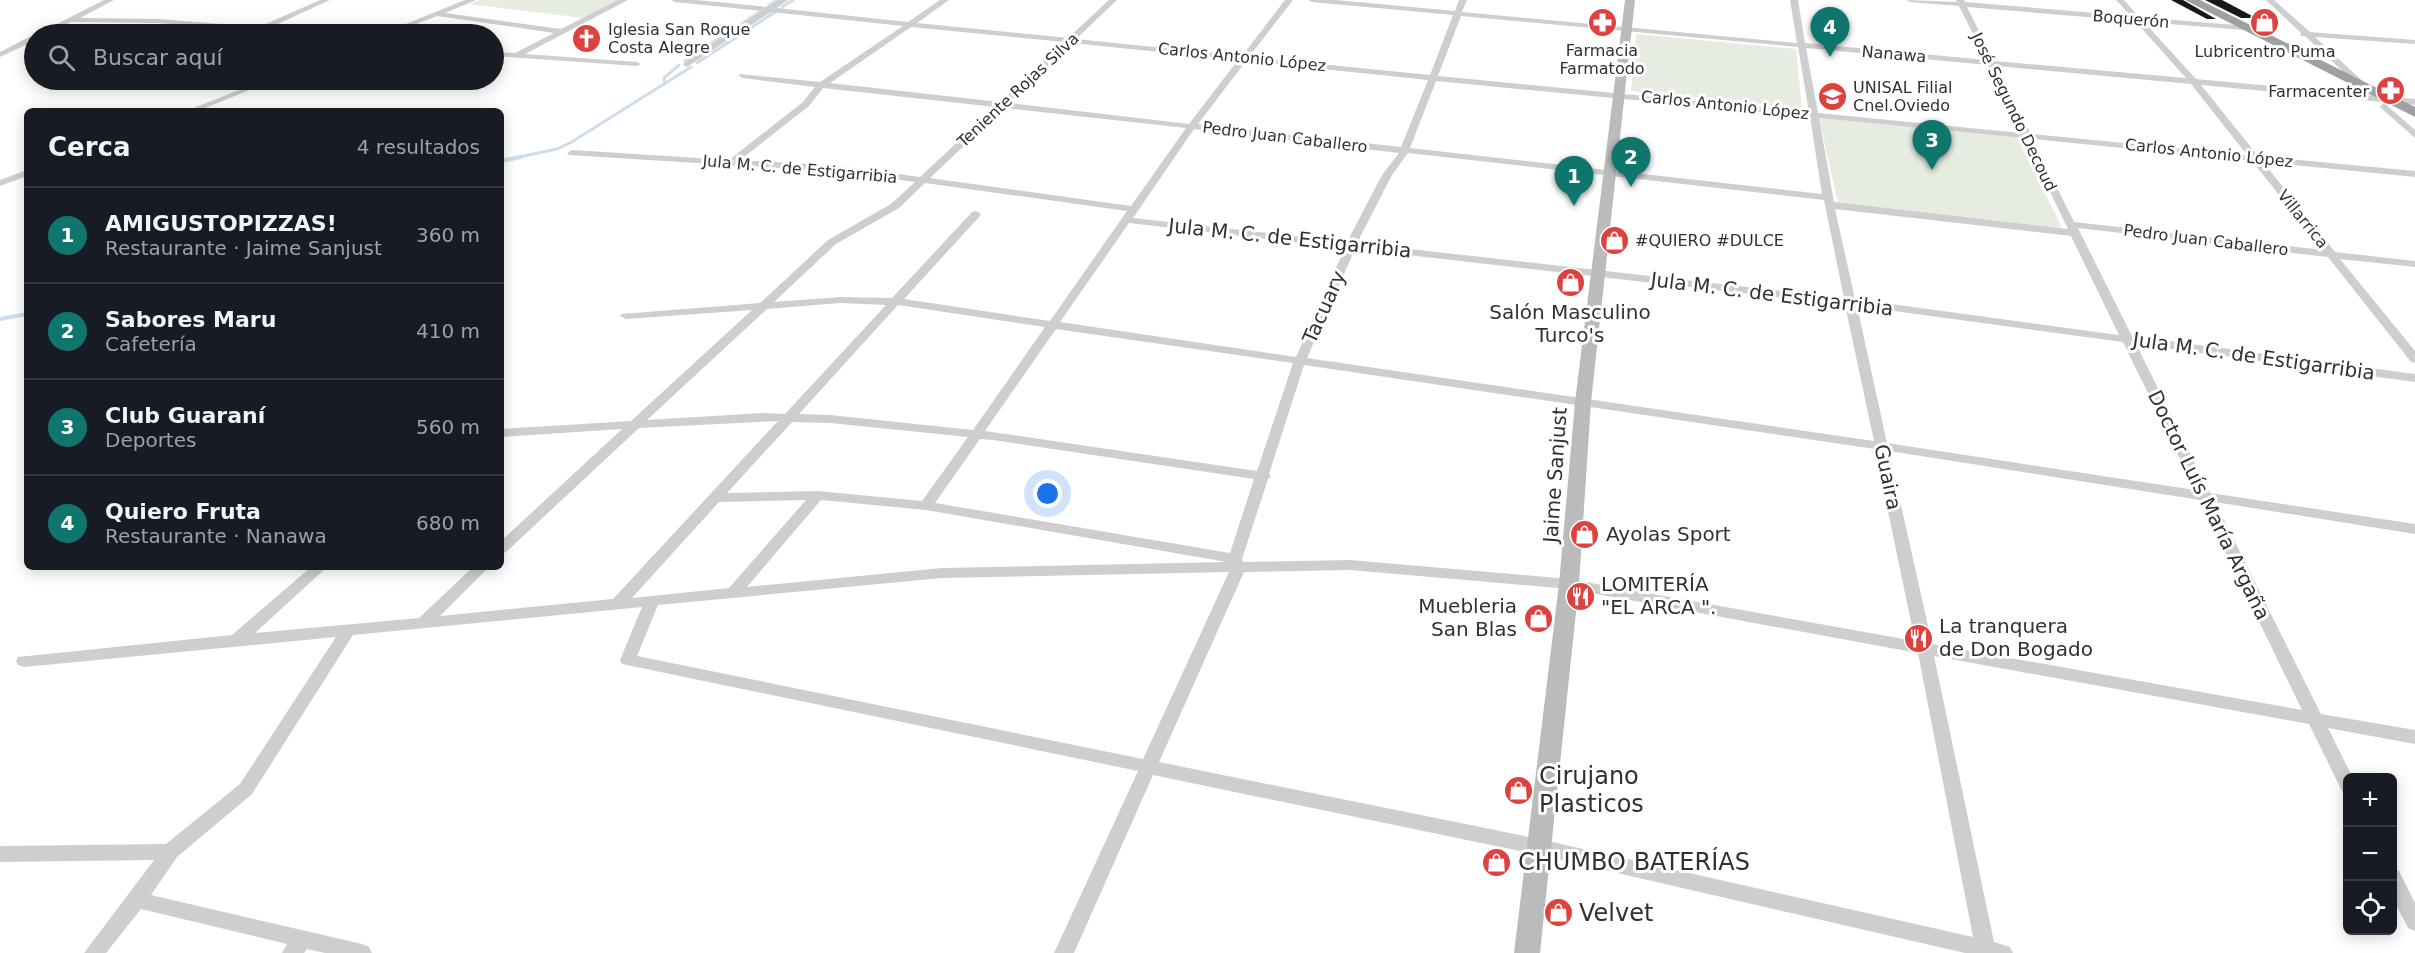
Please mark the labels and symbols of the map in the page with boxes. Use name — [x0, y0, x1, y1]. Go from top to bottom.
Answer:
pharmacy icon: Farmacia Farmatodo — [1586, 6, 1618, 38]
street label: Boquerón — [2092, 6, 2170, 32]
shop icon: Lubricentro Puma — [2249, 7, 2281, 39]
pin: 4 — [1810, 8, 1850, 57]
place label: Iglesia San Roque Costa Alegre — [608, 20, 750, 57]
church icon: Iglesia San Roque Costa Alegre — [571, 22, 603, 54]
street label: Teniente Rojas Silva — [953, 29, 1083, 152]
street label: José Segundo Decoud — [1967, 29, 2061, 194]
street label: Carlos Antonio López — [1157, 39, 1327, 75]
place label: Farmacia Farmatodo — [1559, 41, 1645, 78]
street label: Nanawa — [1861, 42, 1927, 66]
place label: Lubricentro Puma — [2194, 42, 2336, 61]
pharmacy icon: Farmacenter — [2374, 75, 2406, 107]
place label: UNISAL Filial Cnel.Oviedo — [1853, 78, 1952, 115]
school or university icon: UNISAL Filial Cnel.Oviedo — [1816, 80, 1848, 112]
place label: Farmacenter — [2268, 82, 2369, 101]
street label: Carlos Antonio López — [1640, 87, 1810, 123]
street label: Pedro Juan Caballero — [1202, 117, 1368, 157]
pin: 3 — [1912, 120, 1952, 170]
street label: Carlos Antonio López — [2124, 135, 2294, 171]
pin: 2 — [1612, 138, 1650, 187]
street label: Jula M. C. de Estigarribia — [701, 151, 898, 187]
pin: 1 — [1554, 156, 1594, 206]
street label: Villarrica — [2274, 186, 2332, 252]
street label: Jula M. C. de Estigarribia — [1165, 213, 1413, 263]
street label: Pedro Juan Caballero — [2123, 220, 2289, 260]
shop icon: #QUIERO #DULCE — [1598, 224, 1630, 256]
place label: #QUIERO #DULCE — [1635, 231, 1784, 250]
shop icon: Salón Masculino Turco's — [1554, 266, 1586, 298]
street label: Tacuary — [1297, 267, 1351, 348]
street label: Jula M. C. de Estigarribia — [1647, 267, 1895, 321]
place label: Salón Masculino Turco's — [1489, 300, 1651, 347]
street label: Jula M. C. de Estigarribia — [2129, 327, 2377, 385]
street label: Doctor Luís María Argaña — [2143, 386, 2275, 624]
street label: Jaime Sanjust — [1538, 406, 1572, 546]
street label: Guaira — [1869, 442, 1907, 512]
your location — [1033, 479, 1062, 508]
shop icon: Ayolas Sport — [1569, 518, 1601, 550]
place label: Ayolas Sport — [1606, 522, 1731, 546]
place label: LOMITERÍA "EL ARCA ". — [1601, 572, 1716, 619]
restaurant icon: LOMITERÍA "EL ARCA ". — [1564, 580, 1596, 612]
place label: Muebleria San Blas — [1418, 594, 1517, 641]
shop icon: Muebleria San Blas — [1522, 602, 1554, 634]
place label: La tranquera de Don Bogado — [1939, 614, 2093, 661]
restaurant icon: La tranquera de Don Bogado — [1902, 622, 1934, 654]
place label: Cirujano Plasticos — [1539, 762, 1644, 818]
shop icon: Cirujano Plasticos — [1502, 774, 1534, 806]
shop icon: CHUMBO BATERÍAS — [1481, 846, 1513, 878]
place label: CHUMBO BATERÍAS — [1518, 847, 1750, 876]
shop icon: Velvet — [1542, 897, 1574, 929]
place label: Velvet — [1579, 899, 1653, 927]

